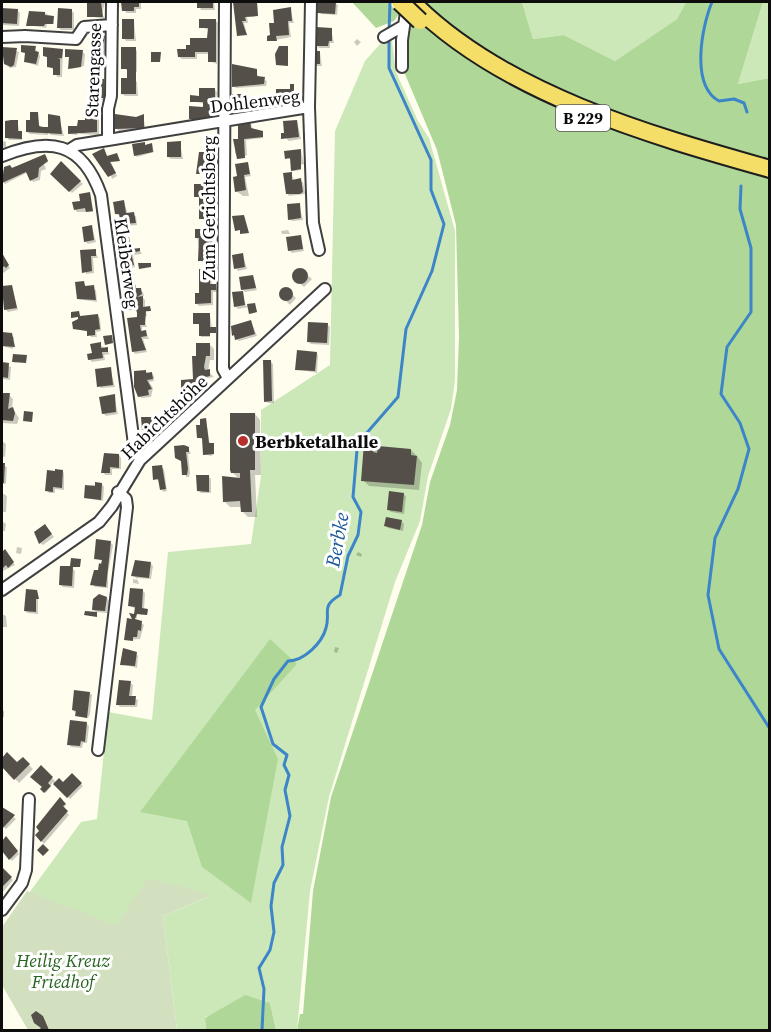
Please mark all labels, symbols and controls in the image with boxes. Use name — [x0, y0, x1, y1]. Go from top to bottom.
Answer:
street label: Starengasse — [79, 22, 107, 118]
street label: Dohlenweg — [209, 83, 301, 119]
road number: B 229 — [556, 105, 610, 131]
street label: Zum Gerichtsberg — [196, 136, 221, 280]
street label: Kleiberweg — [108, 216, 146, 310]
street label: Habichtshöhe — [115, 369, 213, 465]
place label: Berbketalhalle — [255, 429, 378, 454]
marker: Berbketalhalle — [236, 434, 250, 448]
water label: Berbke — [318, 510, 356, 571]
park label: Heilig Kreuz Friedhof — [15, 948, 111, 994]

